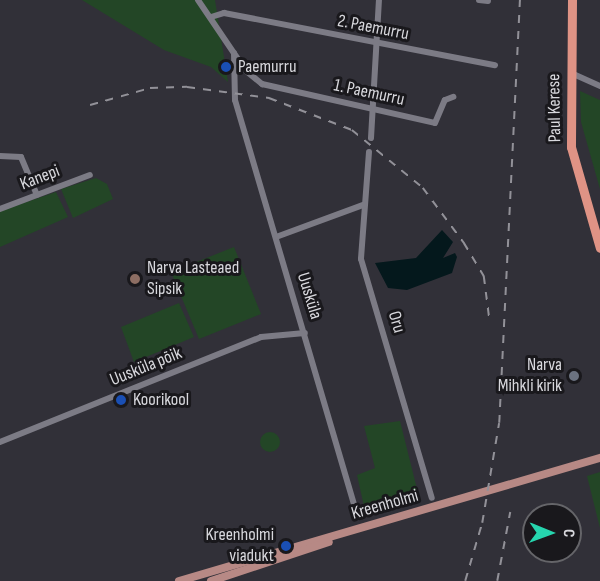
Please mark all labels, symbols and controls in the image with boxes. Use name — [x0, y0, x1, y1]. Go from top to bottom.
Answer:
street label: 2. Paemurru — [336, 11, 410, 45]
place label: Paemurru — [238, 56, 296, 78]
marker: Paemurru — [219, 60, 233, 74]
street label: Paul Kerese — [544, 73, 566, 143]
street label: 1. Paemurru — [332, 75, 406, 111]
street label: Kanepi — [17, 161, 63, 195]
place label: Narva Lasteaed Sipsik — [147, 258, 239, 300]
street label: Uusküla — [292, 270, 326, 322]
marker: Narva Lasteaed Sipsik — [128, 272, 142, 286]
street label: Oru — [383, 309, 409, 335]
street label: Uusküla põik — [107, 343, 185, 391]
place label: Narva Mihkli kirik — [498, 355, 562, 398]
marker: Narva Mihkli kirik — [567, 369, 581, 383]
place label: Koorikool — [133, 389, 189, 411]
marker: Koorikool — [114, 393, 128, 407]
street label: Kreenholmi — [349, 485, 421, 525]
north arrow — [522, 503, 582, 563]
place label: Kreenholmi viadukt — [205, 525, 274, 568]
text: С — [559, 529, 578, 538]
marker: Kreenholmi viadukt — [279, 539, 293, 553]

